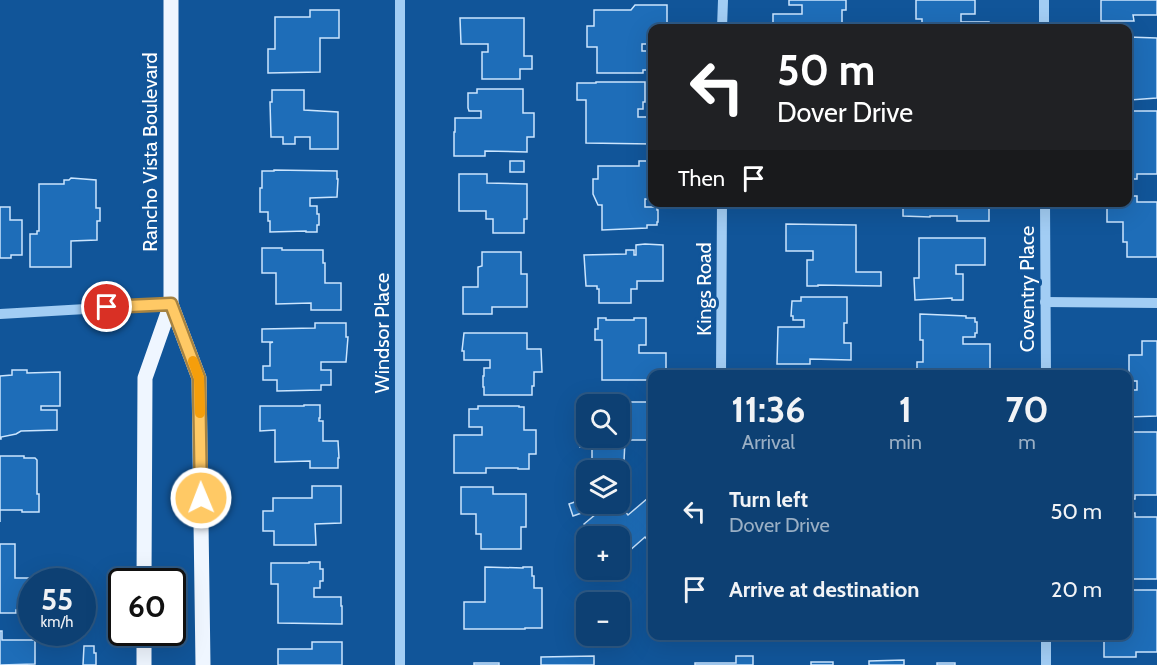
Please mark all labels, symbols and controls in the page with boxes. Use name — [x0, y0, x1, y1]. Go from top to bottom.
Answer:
text: 50 m — [777, 44, 875, 96]
icon: left — [678, 48, 756, 126]
street label: Rancho Vista Boulevard — [138, 52, 162, 252]
text: Dover Drive — [777, 96, 913, 129]
icon: arrive — [737, 162, 770, 195]
text: Then — [678, 165, 725, 192]
street label: Coventry Place — [1015, 226, 1039, 352]
street label: Kings Road — [692, 242, 716, 336]
street label: Windsor Place — [370, 273, 394, 393]
pin — [81, 281, 132, 332]
icon: arrive — [90, 290, 123, 323]
text: 11:36 — [731, 387, 806, 431]
text: 1 — [899, 387, 912, 431]
text: 70 — [1005, 387, 1049, 431]
map controls — [576, 394, 630, 646]
button: search — [576, 394, 630, 448]
text: Arrival — [742, 430, 795, 454]
text: min — [889, 430, 922, 454]
text: m — [1018, 430, 1036, 454]
button: layers — [576, 460, 630, 514]
position arrow — [169, 466, 233, 530]
text: Turn left — [729, 486, 808, 513]
icon: left — [678, 495, 711, 528]
text: 50 m — [1050, 498, 1102, 525]
text: Dover Drive — [729, 513, 830, 537]
button: + — [576, 526, 630, 580]
speed limit sign: 60 — [108, 568, 186, 646]
icon: arrive — [678, 573, 711, 606]
text: Arrive at destination — [729, 576, 919, 603]
text: 20 m — [1051, 576, 1102, 603]
text: 55 — [41, 581, 73, 618]
button: − — [576, 592, 630, 646]
text: km/h — [41, 613, 73, 631]

